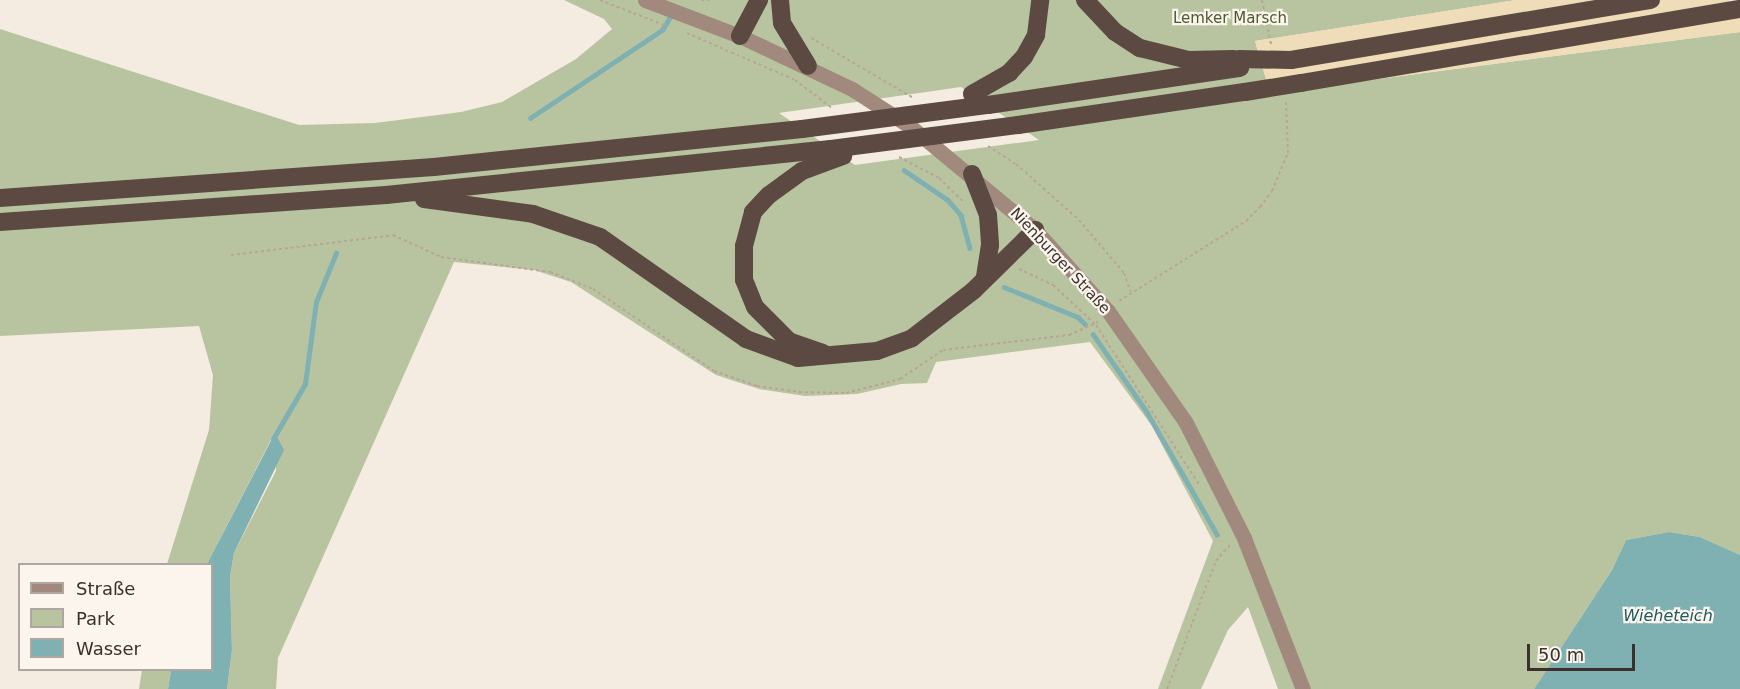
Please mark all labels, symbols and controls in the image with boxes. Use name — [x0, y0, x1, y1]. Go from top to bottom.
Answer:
park label: Lemker Marsch — [1173, 10, 1287, 28]
street label: Nienburger Straße — [1006, 204, 1114, 318]
legend — [18, 563, 213, 671]
text: Straße — [76, 578, 135, 599]
water label: Wieheteich — [1623, 606, 1713, 626]
text: Park — [76, 608, 115, 629]
scale bar — [1530, 632, 1638, 670]
text: Wasser — [76, 638, 141, 659]
text: 50 m — [1538, 644, 1584, 665]

